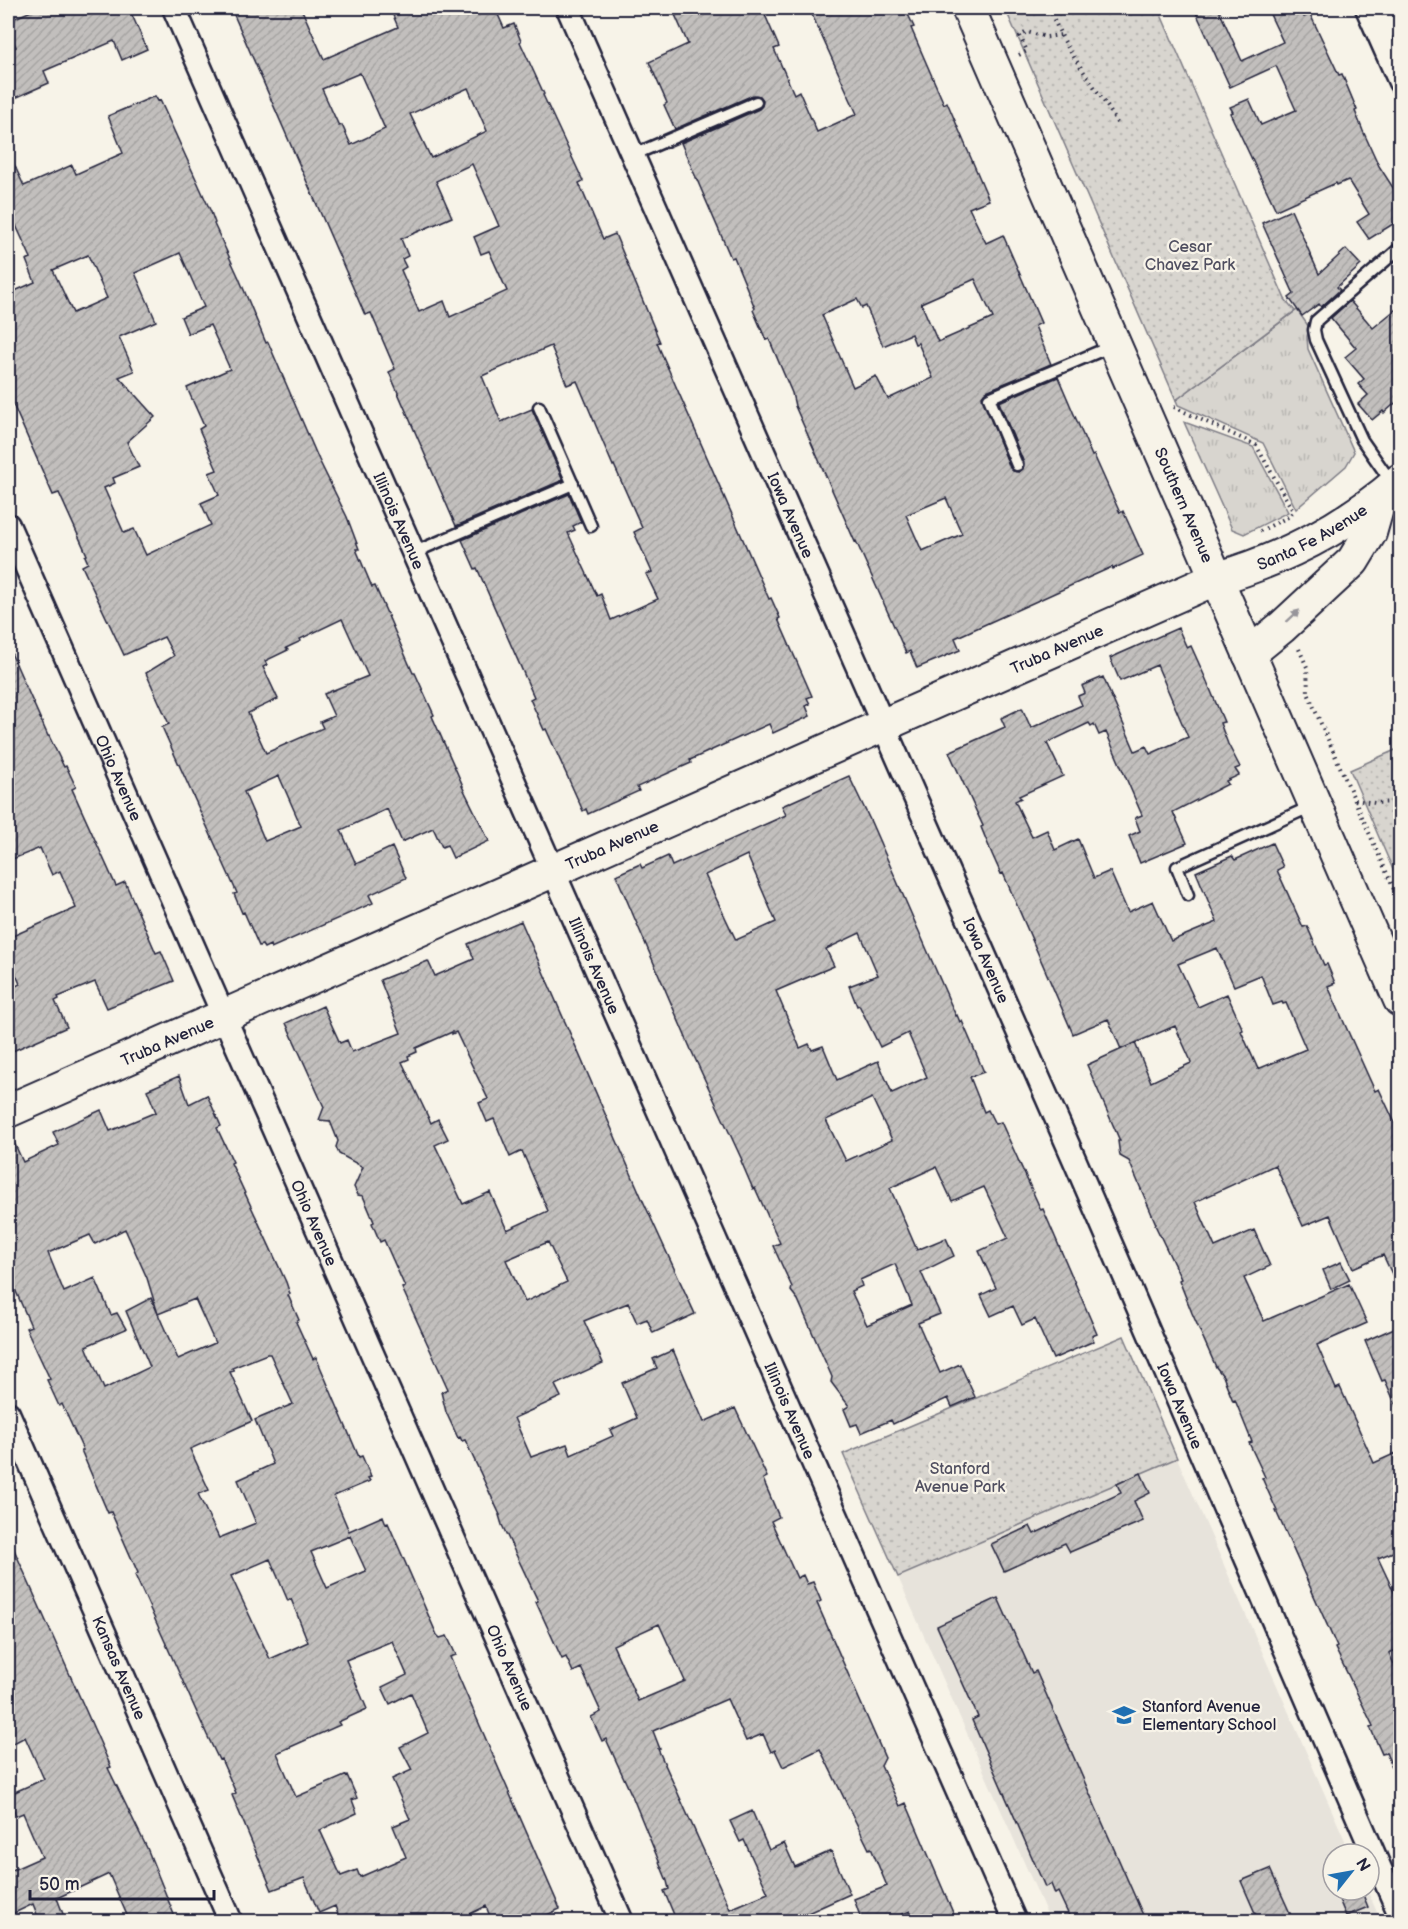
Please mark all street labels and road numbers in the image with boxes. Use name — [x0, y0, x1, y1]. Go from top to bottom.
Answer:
street label: Southern Avenue — [1150, 445, 1217, 566]
street label: Illinois Avenue — [368, 470, 428, 573]
street label: Iowa Avenue — [762, 470, 817, 562]
street label: Santa Fe Avenue — [1255, 501, 1372, 575]
street label: Truba Avenue — [1008, 621, 1107, 679]
street label: Ohio Avenue — [90, 732, 145, 825]
street label: Truba Avenue — [563, 817, 662, 875]
street label: Illinois Avenue — [564, 915, 623, 1018]
street label: Iowa Avenue — [958, 915, 1013, 1007]
street label: Truba Avenue — [118, 1013, 218, 1071]
street label: Ohio Avenue — [286, 1177, 341, 1270]
street label: Illinois Avenue — [759, 1360, 819, 1463]
street label: Iowa Avenue — [1152, 1360, 1206, 1453]
street label: Kansas Avenue — [87, 1613, 149, 1723]
street label: Ohio Avenue — [482, 1622, 536, 1715]

